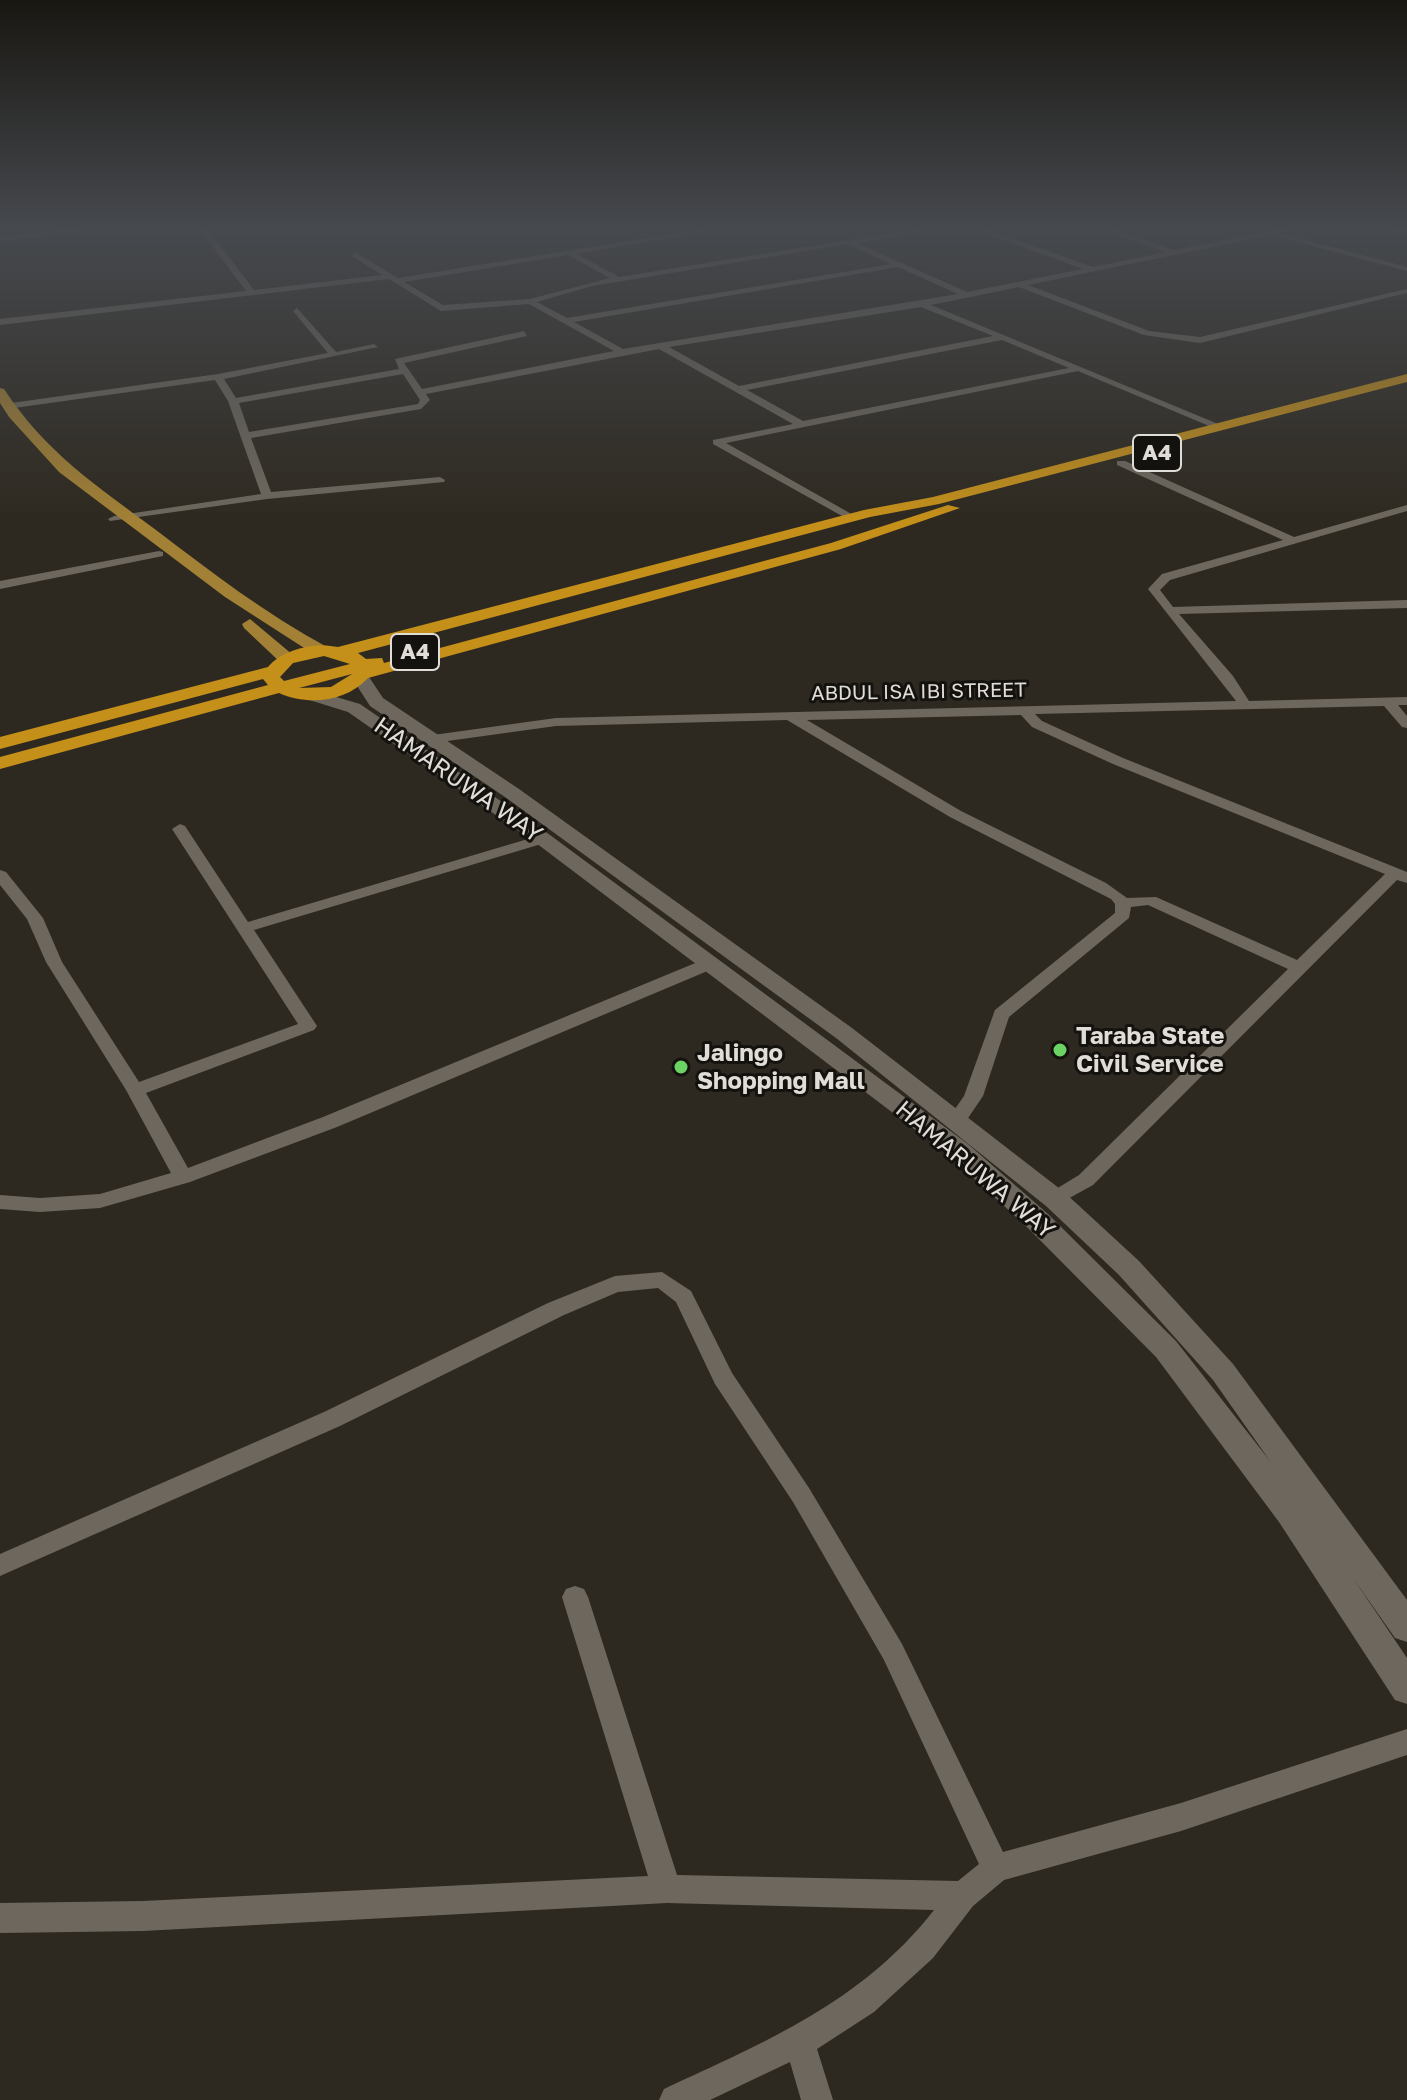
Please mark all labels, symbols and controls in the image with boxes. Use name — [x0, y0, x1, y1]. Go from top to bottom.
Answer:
road number: A4 — [1133, 435, 1181, 471]
road number: A4 — [391, 634, 439, 670]
street label: ABDUL ISA IBI STREET — [811, 678, 1027, 706]
street label: HAMARUWA WAY — [368, 711, 548, 849]
place label: Taraba State Civil Service — [1076, 1022, 1224, 1078]
place label: Jalingo Shopping Mall — [697, 1039, 865, 1095]
marker: Taraba State Civil Service — [1051, 1041, 1069, 1059]
marker: Jalingo Shopping Mall — [672, 1058, 690, 1076]
street label: HAMARUWA WAY — [890, 1095, 1060, 1245]

